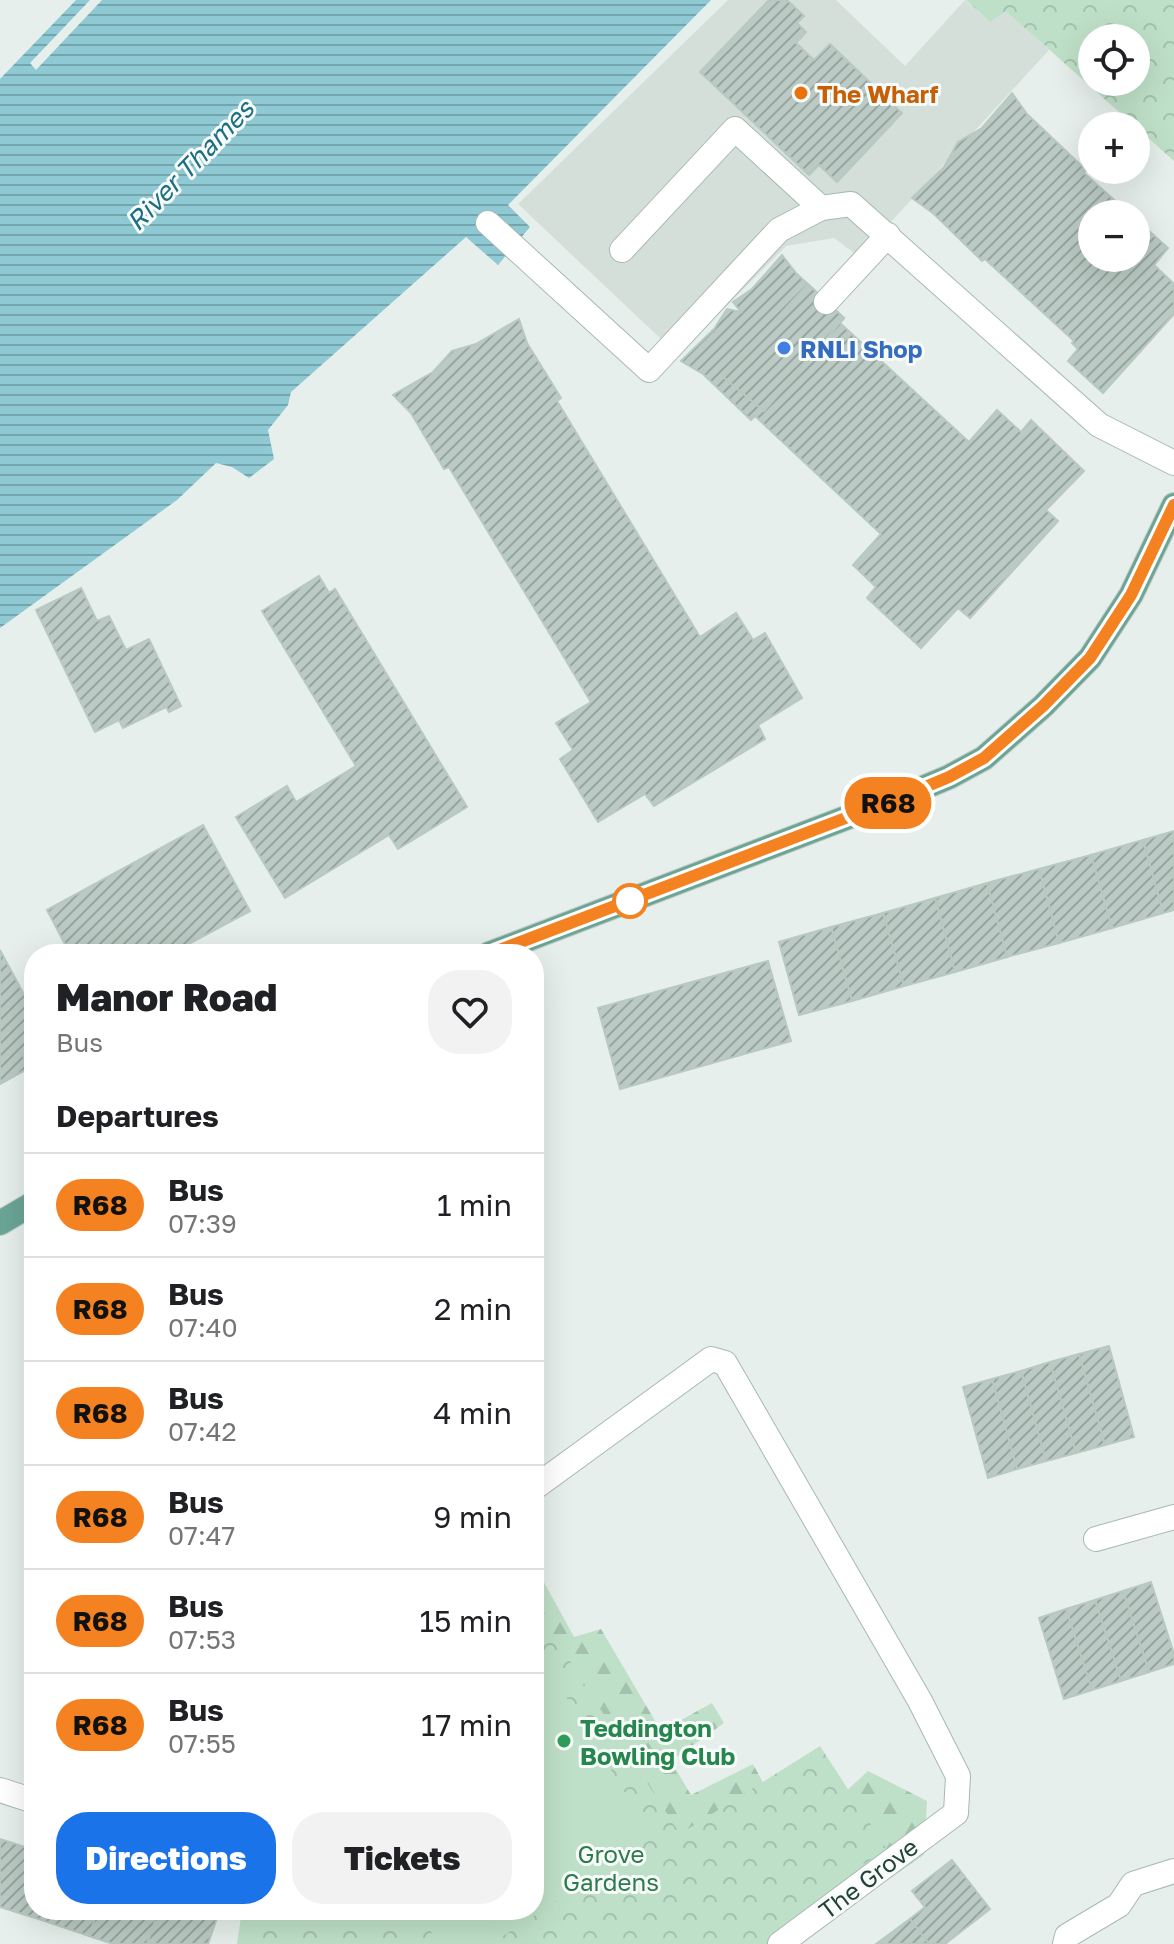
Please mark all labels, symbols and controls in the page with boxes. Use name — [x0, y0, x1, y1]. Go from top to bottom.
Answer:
map controls — [1078, 24, 1150, 272]
button: locate — [1078, 24, 1150, 96]
place label: The Wharf — [817, 79, 939, 108]
marker: The Wharf — [792, 84, 810, 102]
water label: River Thames — [120, 93, 261, 237]
button: + — [1078, 112, 1150, 184]
button: − — [1078, 200, 1150, 272]
place label: RNLI Shop — [800, 334, 923, 363]
marker: RNLI Shop — [775, 339, 793, 357]
line badge: R68 — [842, 777, 934, 829]
text: R68 — [860, 786, 916, 819]
unlabelled marker — [613, 884, 647, 918]
button: heart — [428, 970, 512, 1054]
text: Manor Road — [56, 974, 277, 1019]
text: Bus — [56, 1027, 103, 1058]
text: Departures — [56, 1098, 219, 1134]
text: Bus — [168, 1172, 224, 1208]
text: 1 min — [437, 1187, 512, 1223]
text: R68 — [72, 1188, 128, 1221]
text: 07:39 — [168, 1208, 237, 1239]
text: Bus — [168, 1276, 224, 1312]
text: 2 min — [434, 1291, 512, 1327]
text: R68 — [72, 1292, 128, 1325]
text: 07:40 — [168, 1312, 238, 1343]
text: Bus — [168, 1380, 224, 1416]
text: 4 min — [433, 1395, 512, 1431]
text: R68 — [72, 1396, 128, 1429]
text: 07:42 — [168, 1416, 237, 1447]
text: Bus — [168, 1484, 224, 1520]
text: 9 min — [433, 1499, 512, 1535]
text: R68 — [72, 1500, 128, 1533]
text: 07:47 — [168, 1520, 235, 1551]
text: Bus — [168, 1588, 224, 1624]
text: 15 min — [420, 1603, 512, 1639]
text: R68 — [72, 1604, 128, 1637]
text: 07:53 — [168, 1624, 236, 1655]
text: Bus — [168, 1692, 224, 1728]
text: 17 min — [421, 1707, 512, 1743]
text: R68 — [72, 1708, 128, 1741]
place label: Teddington Bowling Club — [580, 1713, 735, 1770]
text: 07:55 — [168, 1728, 236, 1759]
marker: Teddington Bowling Club — [555, 1732, 573, 1750]
button: Directions — [56, 1812, 276, 1904]
button: Tickets — [292, 1812, 512, 1904]
street label: The Grove — [813, 1831, 923, 1925]
park label: Grove Gardens — [563, 1839, 659, 1896]

